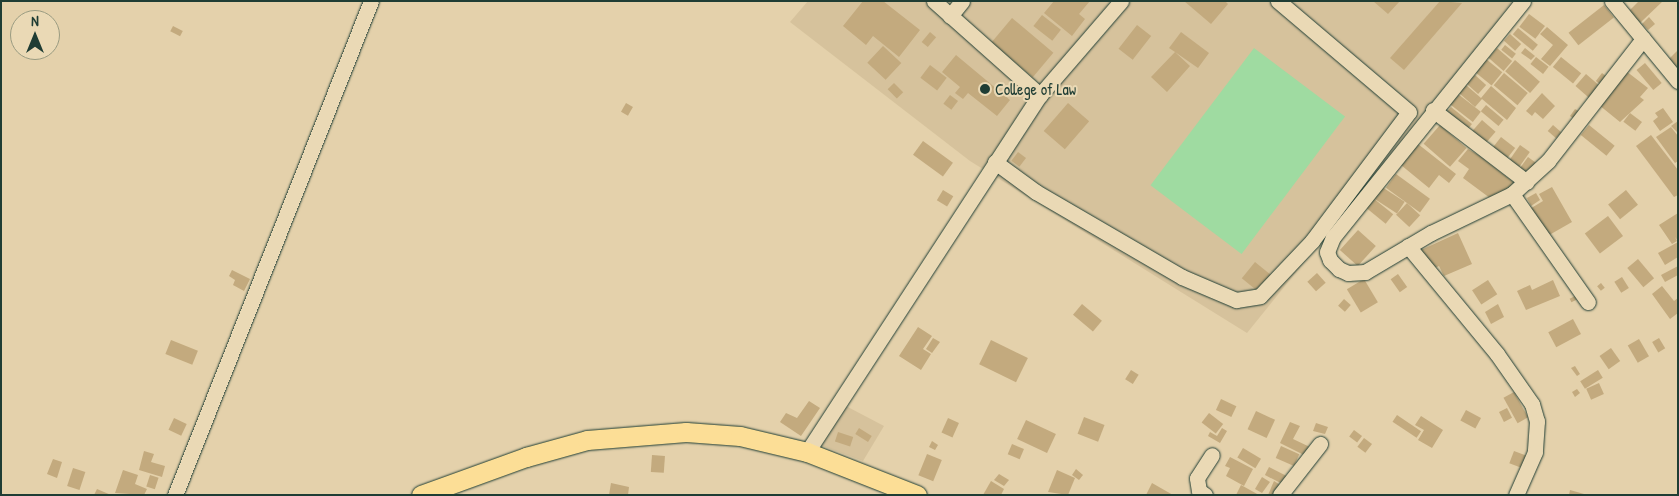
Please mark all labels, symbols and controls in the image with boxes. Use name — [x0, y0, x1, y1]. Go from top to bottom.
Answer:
north arrow — [10, 10, 60, 60]
text: N — [31, 11, 39, 30]
place label: College of Law — [995, 79, 1076, 99]
marker: College of Law — [979, 83, 991, 95]

